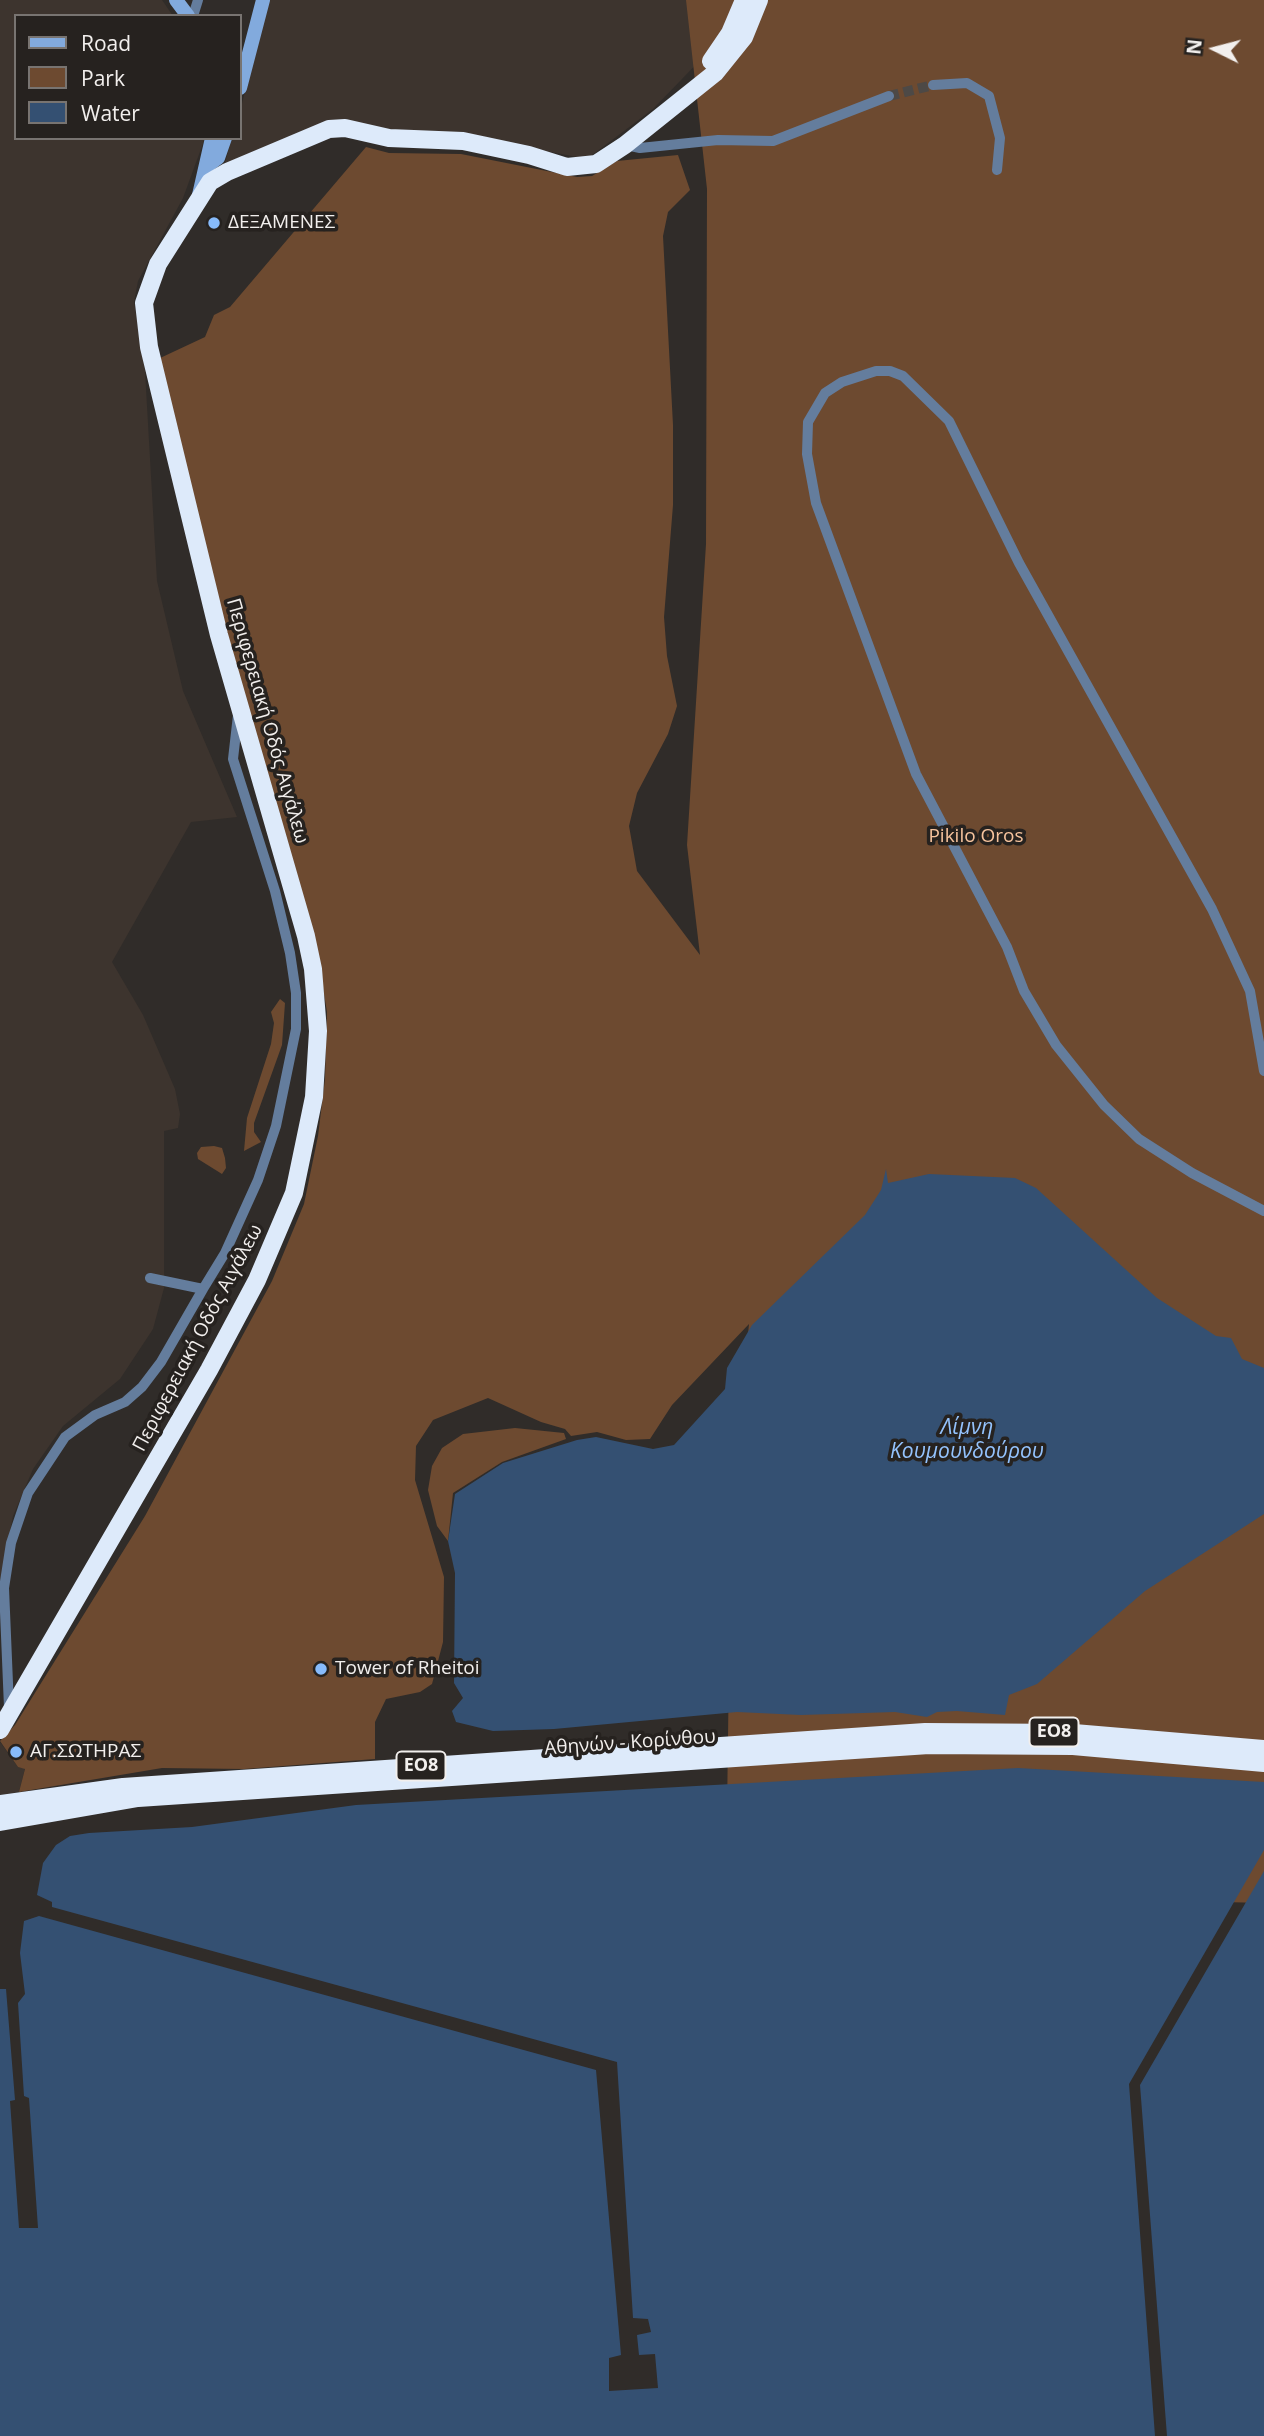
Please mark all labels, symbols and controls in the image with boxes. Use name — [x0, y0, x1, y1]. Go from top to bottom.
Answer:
legend — [14, 14, 242, 140]
north arrow — [1180, 14, 1250, 84]
text: Road — [81, 29, 131, 57]
text: N — [1180, 38, 1208, 56]
text: Park — [81, 64, 125, 92]
text: Water — [81, 99, 140, 127]
place label: ΔΕΞΑΜΕΝΕΣ — [228, 212, 335, 234]
marker: ΔΕΞΑΜΕΝΕΣ — [206, 215, 222, 231]
street label: Περιφερειακή Οδός Αιγάλεω — [221, 596, 313, 846]
park label: Pikilo Oros — [928, 826, 1024, 848]
street label: Περιφερειακή Οδός Αιγάλεω — [128, 1221, 268, 1455]
water label: Λίμνη Κουμουνδούρου — [890, 1415, 1044, 1465]
place label: Tower of Rheitoi — [335, 1658, 480, 1680]
marker: Tower of Rheitoi — [313, 1661, 329, 1677]
road number: ΕΟ8 — [1030, 1717, 1078, 1746]
street label: Αθηνών - Κορίνθου — [544, 1726, 716, 1760]
place label: ΑΓ.ΣΩΤΗΡΑΣ — [30, 1741, 141, 1763]
marker: ΑΓ.ΣΩΤΗΡΑΣ — [8, 1744, 24, 1760]
road number: ΕΟ8 — [396, 1751, 446, 1780]

